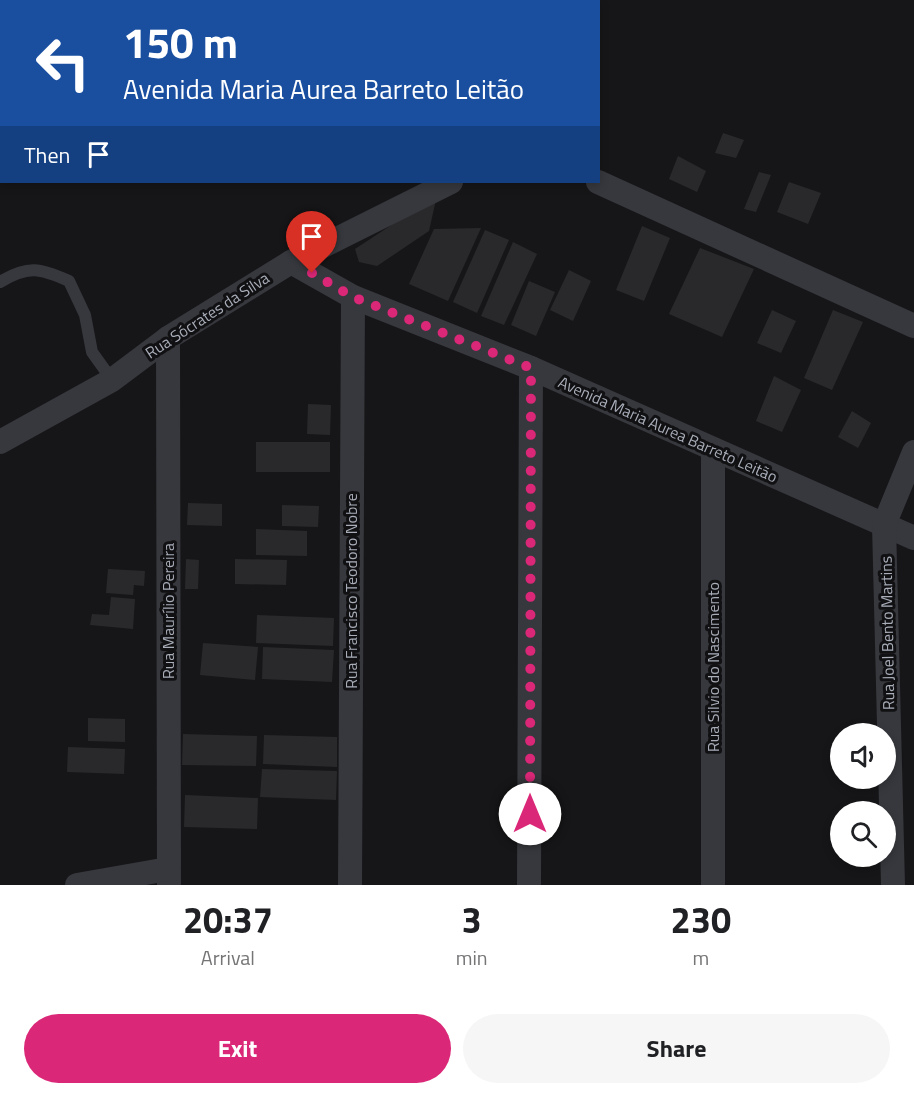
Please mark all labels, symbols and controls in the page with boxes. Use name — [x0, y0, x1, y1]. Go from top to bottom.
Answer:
text: 150 m — [123, 10, 238, 74]
icon: left — [24, 24, 102, 102]
text: Avenida Maria Aurea Barreto Leitão — [123, 68, 524, 109]
text: Then — [24, 138, 70, 172]
icon: arrive — [82, 138, 115, 171]
pin — [286, 211, 337, 273]
icon: arrive — [295, 220, 328, 253]
street label: Rua Sócrates da Silva — [140, 266, 274, 364]
street label: Avenida Maria Aurea Barreto Leitão — [555, 370, 781, 488]
street label: Rua Francisco Teodoro Nobre — [339, 493, 363, 689]
street label: Rua Maurílio Pereira — [156, 543, 180, 679]
street label: Rua Joel Bento Martins — [874, 556, 900, 710]
street label: Rua Silvio do Nascimento — [701, 582, 725, 752]
map controls — [830, 723, 896, 867]
button: sound — [830, 723, 896, 789]
position arrow — [498, 782, 562, 846]
button: search — [830, 801, 896, 867]
text: 20:37 — [183, 892, 273, 947]
text: 3 — [462, 892, 482, 947]
text: 230 — [671, 892, 731, 947]
text: Arrival — [201, 942, 255, 973]
text: min — [456, 942, 488, 973]
text: m — [692, 942, 709, 973]
button: Exit — [24, 1014, 451, 1083]
button: Share — [463, 1014, 890, 1083]

